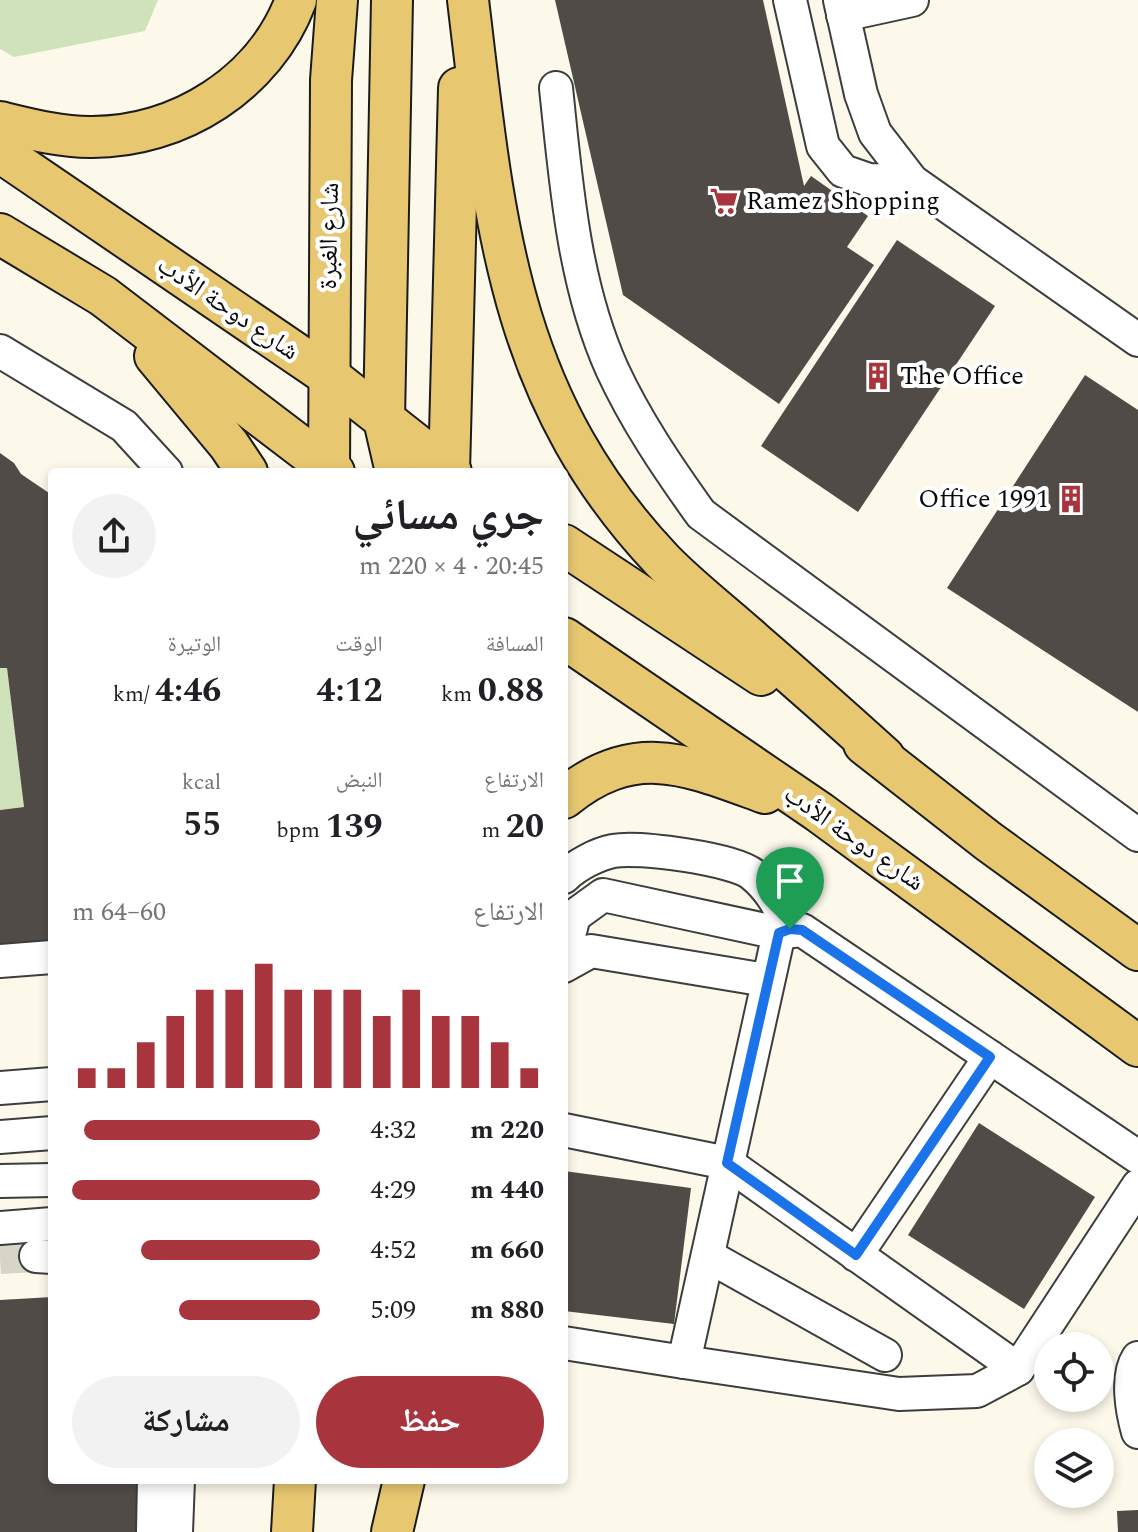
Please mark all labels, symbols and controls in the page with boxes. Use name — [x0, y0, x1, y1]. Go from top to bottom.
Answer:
place label: Ramez Shopping — [746, 181, 940, 221]
street label: شارع الغبرة — [308, 182, 350, 290]
supermarket icon: Ramez Shopping — [709, 186, 739, 216]
street label: شارع دوحة الأدب — [149, 246, 307, 370]
place label: The Office — [900, 356, 1024, 396]
building icon: The Office — [863, 361, 893, 391]
place label: Office 1991 — [918, 479, 1049, 519]
text: جري مسائي — [352, 482, 544, 549]
building icon: Office 1991 — [1056, 484, 1086, 514]
button: share — [72, 494, 156, 578]
text: 20:45 · 4 × 220 m — [359, 546, 544, 586]
text: الوتيرة — [168, 628, 221, 661]
text: الوقت — [335, 628, 383, 661]
text: المسافة — [486, 628, 544, 661]
text: 4:46 — [155, 665, 221, 717]
text: 4:12 — [316, 665, 383, 717]
text: 0.88 — [478, 665, 544, 717]
text: /km — [113, 678, 155, 711]
text: km — [441, 678, 478, 711]
text: النبض — [336, 764, 383, 797]
text: الارتفاع — [484, 764, 544, 797]
text: kcal — [182, 766, 221, 799]
street label: شارع دوحة الأدب — [775, 775, 933, 901]
text: 55 — [183, 799, 221, 851]
text: 139 — [325, 801, 383, 853]
text: 20 — [506, 801, 544, 853]
text: bpm — [276, 814, 325, 847]
text: m — [481, 814, 506, 847]
pin — [756, 847, 824, 929]
icon: arrive — [768, 859, 812, 903]
text: 60–64 m — [72, 892, 166, 932]
text: الارتفاع — [473, 892, 544, 932]
text: 4:32 — [370, 1110, 416, 1150]
text: 220 m — [470, 1110, 544, 1150]
text: 4:29 — [370, 1170, 416, 1210]
text: 440 m — [470, 1170, 544, 1210]
text: 4:52 — [370, 1230, 416, 1270]
text: 660 m — [470, 1230, 544, 1270]
text: 5:09 — [370, 1290, 416, 1330]
text: 880 m — [470, 1290, 544, 1330]
map controls — [1034, 1332, 1114, 1508]
button: locate — [1034, 1332, 1114, 1412]
button: مشاركة — [72, 1376, 300, 1468]
button: حفظ — [316, 1376, 544, 1468]
button: layers — [1034, 1428, 1114, 1508]

